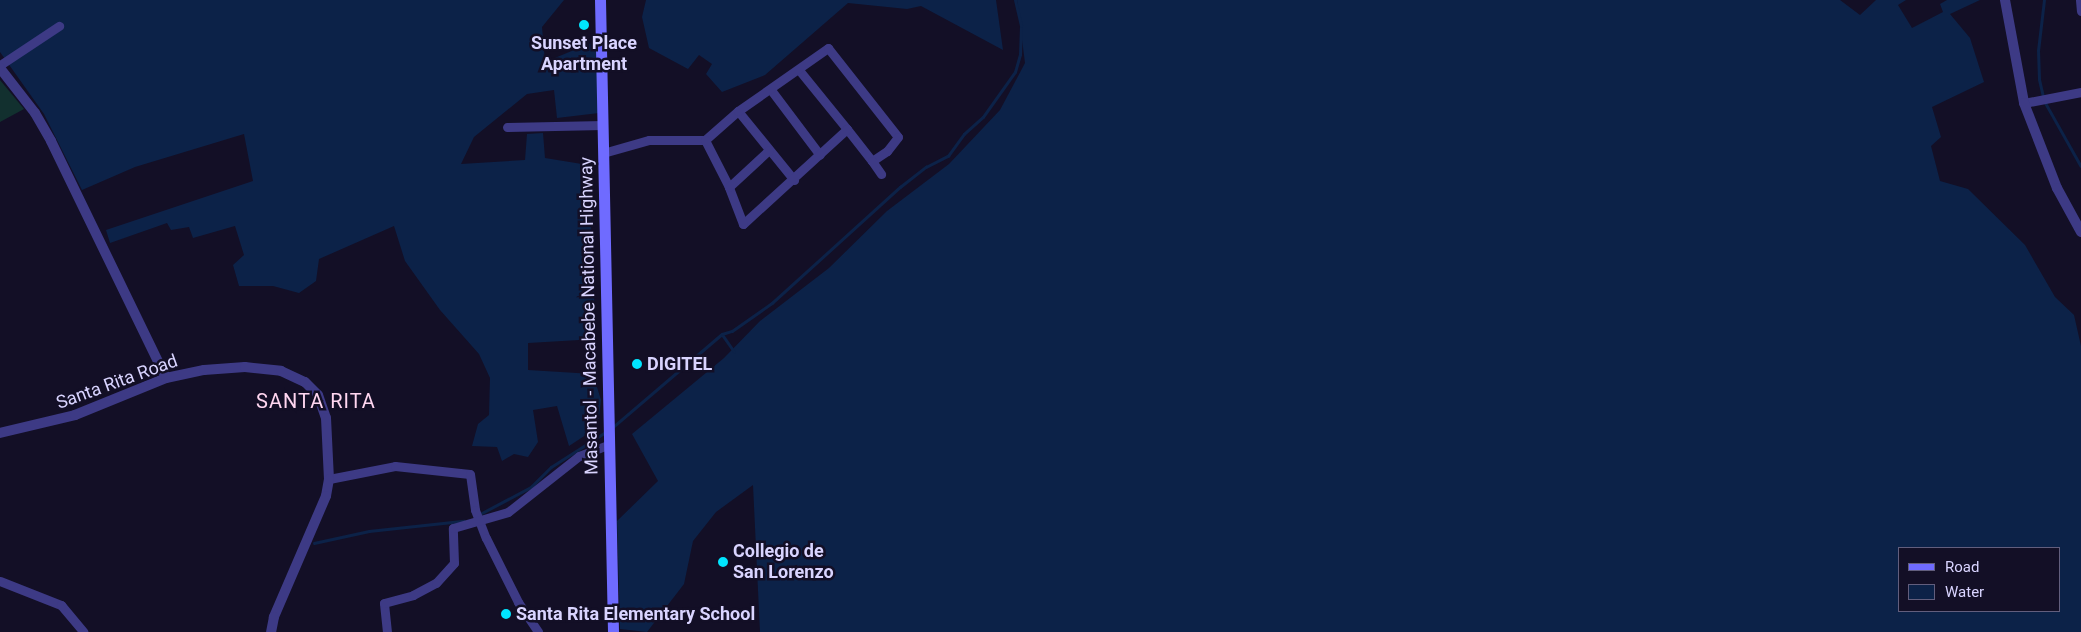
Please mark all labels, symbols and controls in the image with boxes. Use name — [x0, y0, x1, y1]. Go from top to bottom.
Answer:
marker: Sunset Place Apartment — [578, 19, 590, 31]
place label: Sunset Place Apartment — [531, 33, 637, 76]
street label: Masantol - Macabebe National Highway — [575, 157, 603, 475]
street label: Santa Rita Road — [53, 350, 181, 414]
place label: DIGITEL — [647, 353, 712, 375]
marker: DIGITEL — [631, 358, 643, 370]
district label: SANTA RITA — [255, 389, 377, 413]
place label: Collegio de San Lorenzo — [733, 541, 834, 584]
legend — [1898, 547, 2061, 612]
marker: Collegio de San Lorenzo — [717, 556, 729, 568]
text: Road — [1945, 558, 1979, 576]
text: Water — [1945, 583, 1984, 601]
place label: Santa Rita Elementary School — [516, 603, 755, 625]
marker: Santa Rita Elementary School — [500, 608, 512, 620]

